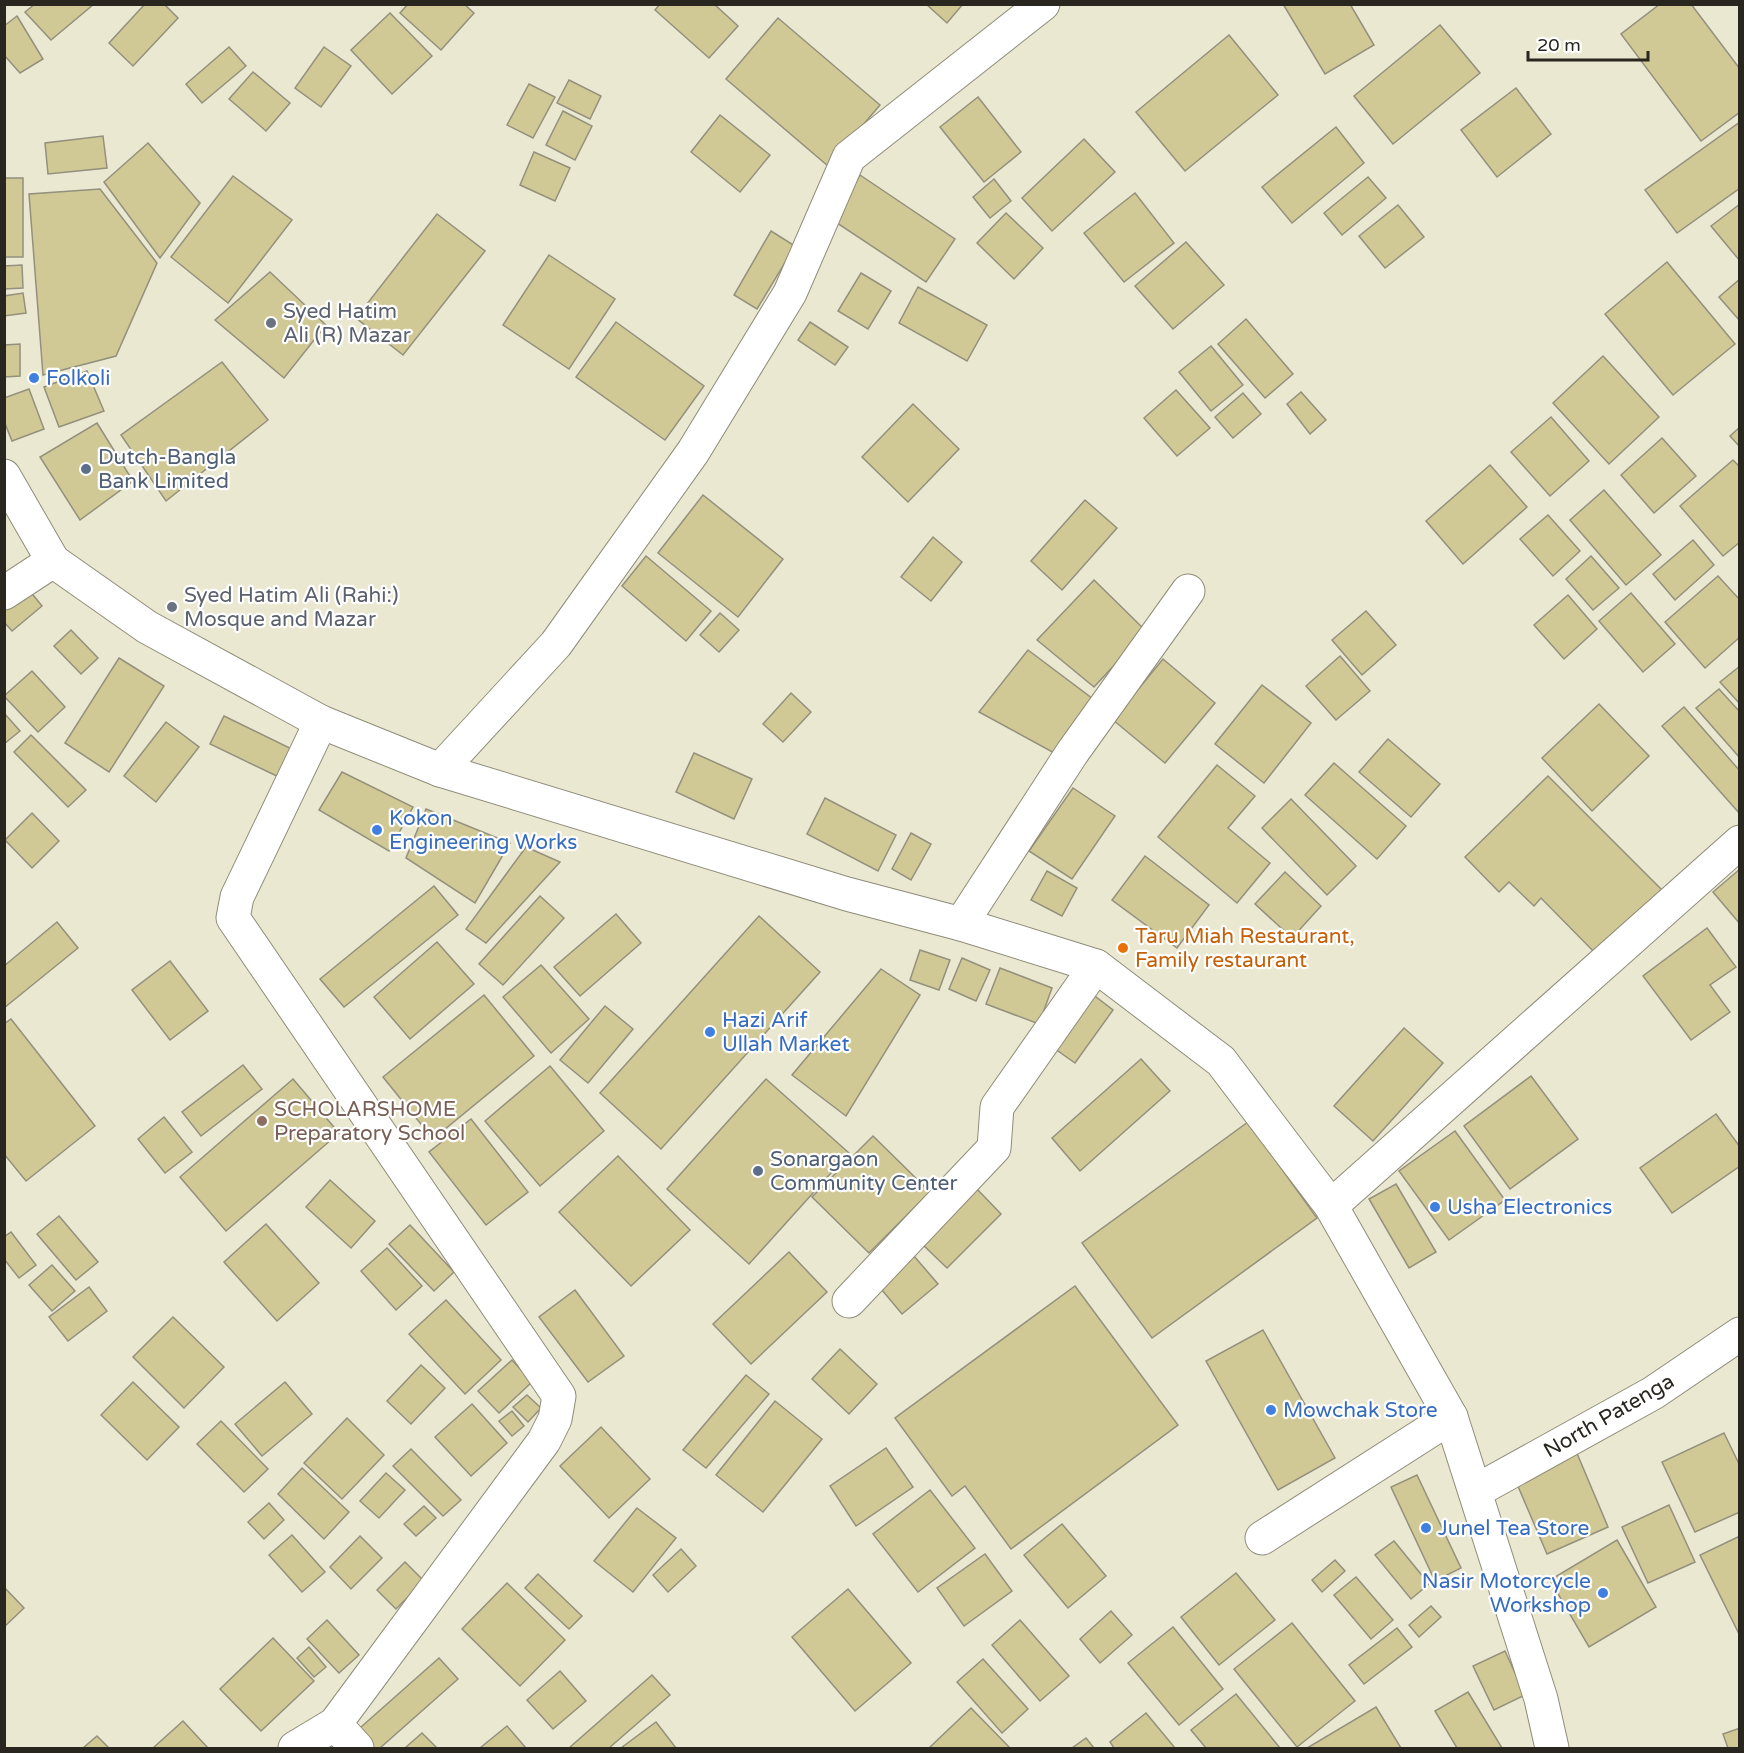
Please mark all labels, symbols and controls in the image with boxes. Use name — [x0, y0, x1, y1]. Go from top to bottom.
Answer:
scale bar — [1528, 24, 1648, 62]
text: 20 m — [1537, 34, 1581, 56]
place label: Syed Hatim Ali (R) Mazar — [283, 299, 411, 348]
marker: Syed Hatim Ali (R) Mazar — [264, 316, 278, 330]
place label: Folkoli — [46, 366, 110, 391]
marker: Folkoli — [27, 371, 41, 385]
place label: Dutch-Bangla Bank Limited — [98, 445, 236, 494]
marker: Dutch-Bangla Bank Limited — [79, 462, 93, 476]
place label: Syed Hatim Ali (Rahi:) Mosque and Mazar — [184, 583, 399, 632]
marker: Syed Hatim Ali (Rahi:) Mosque and Mazar — [165, 600, 179, 614]
place label: Kokon Engineering Works — [389, 806, 577, 855]
marker: Kokon Engineering Works — [370, 823, 384, 837]
place label: Taru Miah Restaurant, Family restaurant — [1135, 924, 1355, 973]
marker: Taru Miah Restaurant, Family restaurant — [1116, 941, 1130, 955]
place label: Hazi Arif Ullah Market — [722, 1008, 849, 1057]
marker: Hazi Arif Ullah Market — [703, 1025, 717, 1039]
place label: SCHOLARSHOME Preparatory School — [274, 1097, 465, 1146]
marker: SCHOLARSHOME Preparatory School — [255, 1114, 269, 1128]
place label: Sonargaon Community Center — [770, 1147, 957, 1196]
marker: Sonargaon Community Center — [751, 1164, 765, 1178]
place label: Usha Electronics — [1447, 1195, 1612, 1220]
marker: Usha Electronics — [1428, 1200, 1442, 1214]
street label: North Patenga — [1539, 1369, 1679, 1463]
place label: Mowchak Store — [1283, 1398, 1438, 1423]
marker: Mowchak Store — [1264, 1403, 1278, 1417]
place label: Junel Tea Store — [1438, 1516, 1589, 1541]
marker: Junel Tea Store — [1419, 1521, 1433, 1535]
place label: Nasir Motorcycle Workshop — [1422, 1569, 1591, 1618]
marker: Nasir Motorcycle Workshop — [1596, 1586, 1610, 1600]

